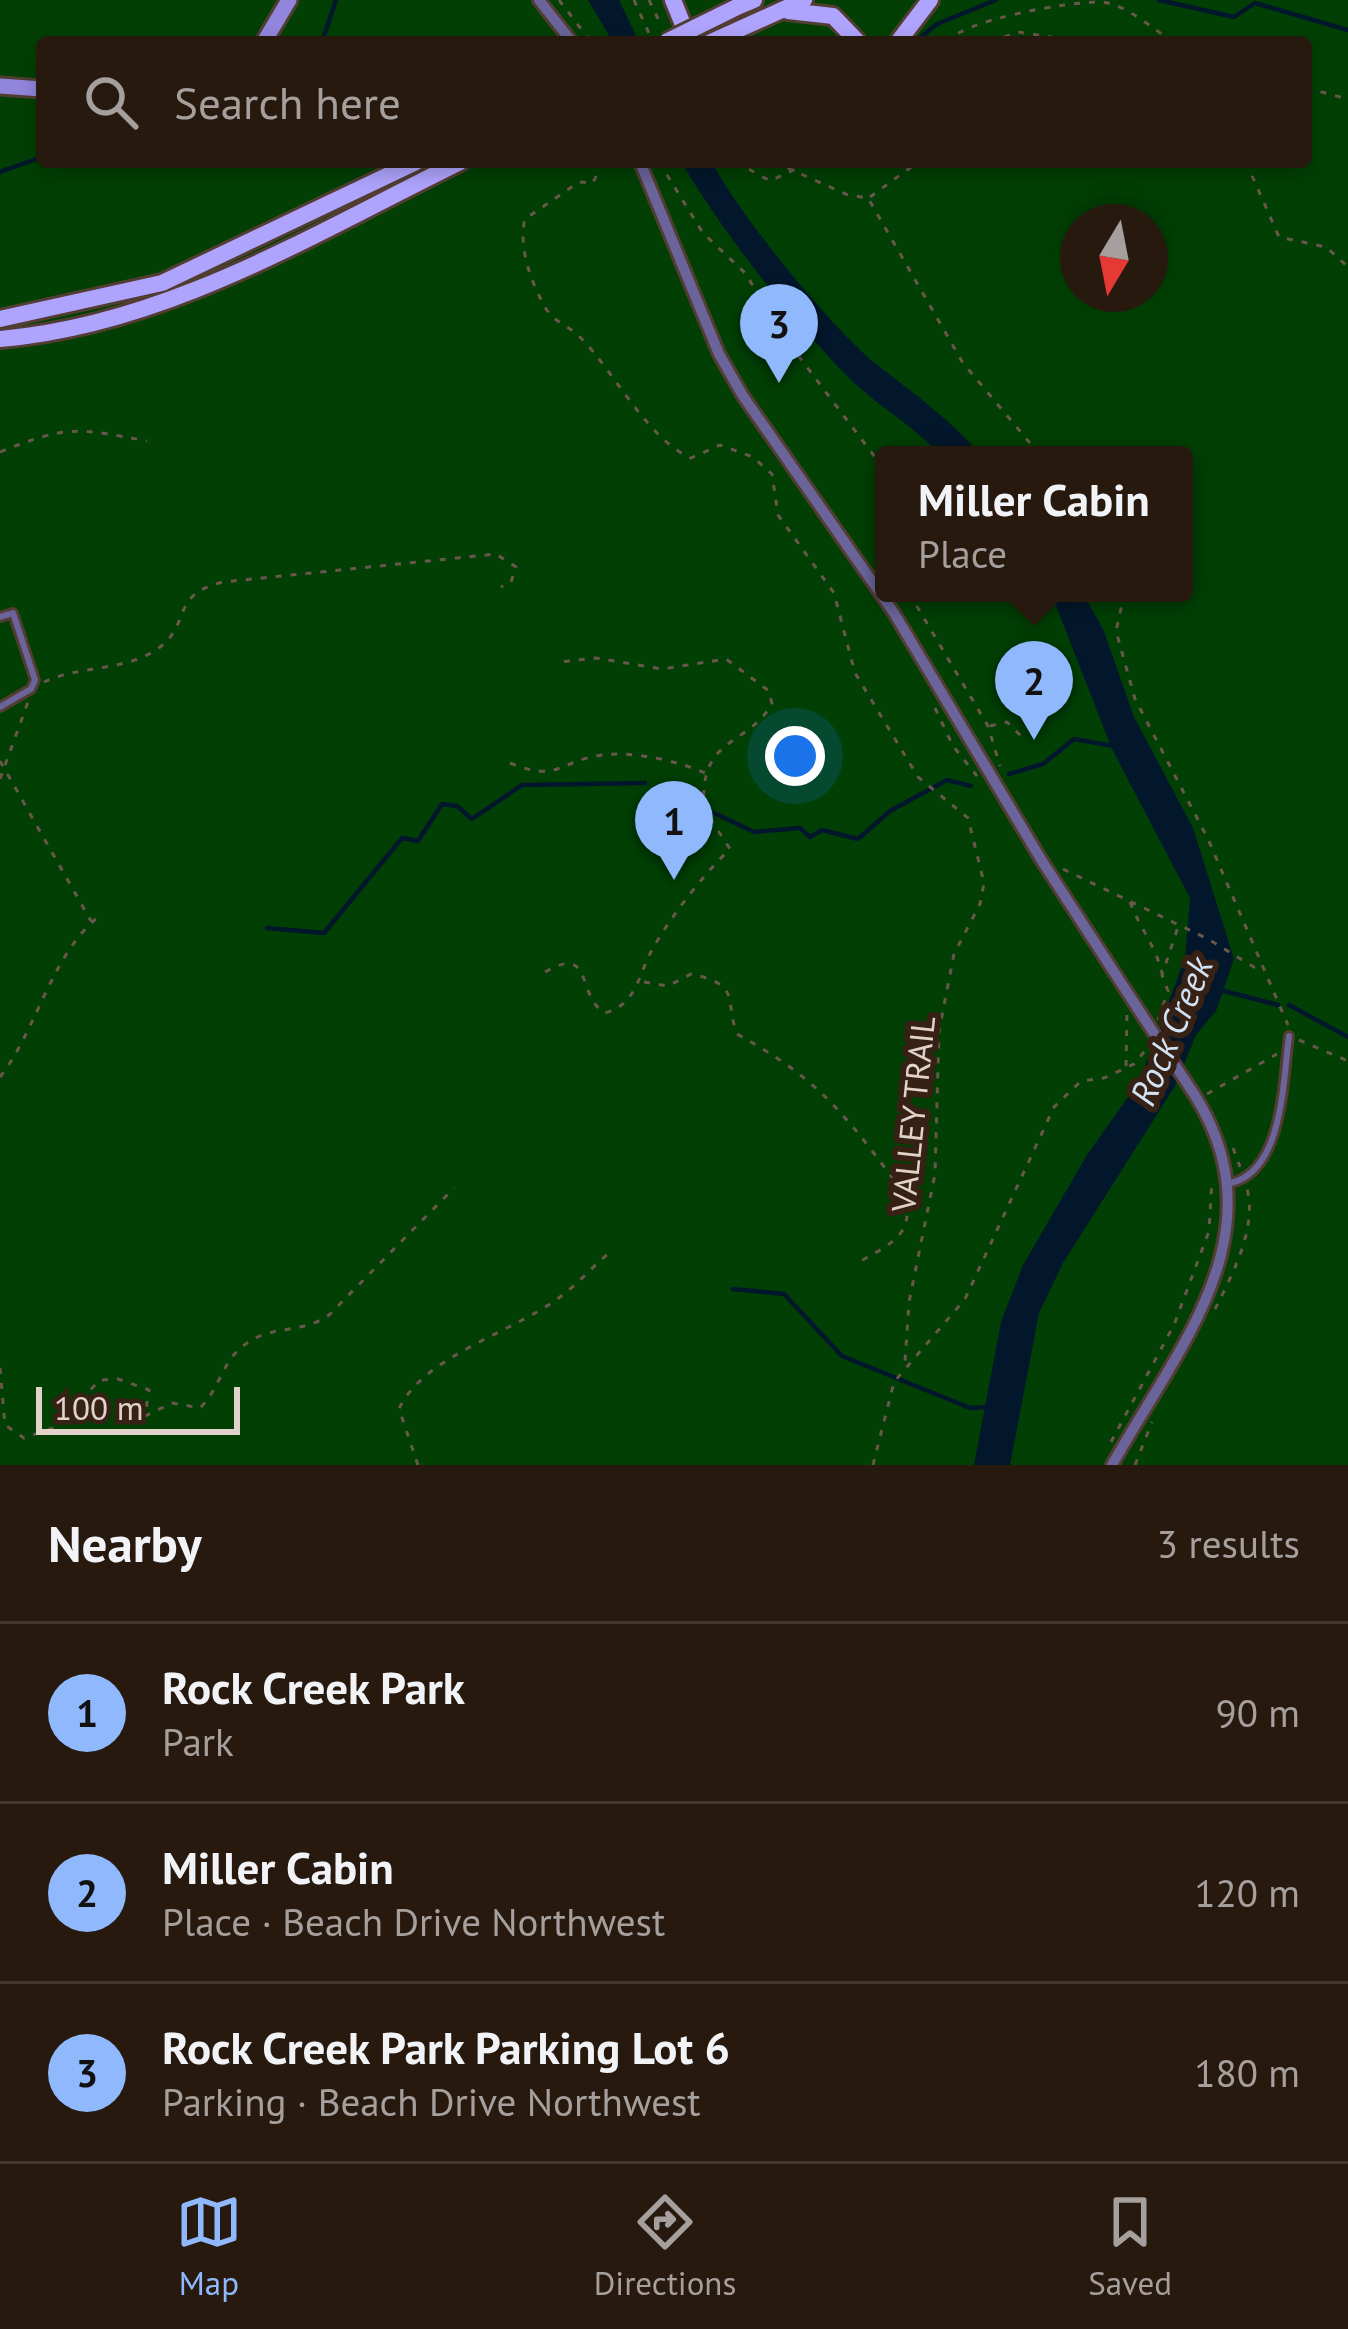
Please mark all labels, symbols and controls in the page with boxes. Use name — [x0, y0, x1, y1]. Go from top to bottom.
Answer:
search box — [36, 36, 1312, 168]
icon: search — [78, 69, 144, 135]
text: Search here — [174, 73, 401, 131]
north arrow — [1060, 204, 1168, 312]
pin: 3 — [740, 284, 818, 383]
popup — [875, 446, 1193, 602]
text: Miller Cabin — [918, 470, 1150, 528]
text: Place — [918, 528, 1007, 579]
pin: 2 — [995, 641, 1073, 740]
your location — [765, 726, 825, 786]
pin: 1 — [635, 781, 713, 880]
water label: Rock Creek — [1118, 948, 1223, 1112]
street label: VALLEY TRAIL — [881, 1014, 944, 1215]
scale bar — [36, 1381, 240, 1434]
text: 100 m — [54, 1386, 144, 1429]
text: Nearby — [48, 1510, 202, 1576]
text: 3 results — [1157, 1518, 1300, 1569]
text: Rock Creek Park — [162, 1658, 465, 1716]
text: 1 — [76, 1687, 98, 1738]
text: 90 m — [1215, 1687, 1300, 1738]
text: Park — [162, 1716, 234, 1767]
text: Miller Cabin — [162, 1838, 394, 1896]
text: 2 — [76, 1867, 98, 1918]
text: 120 m — [1194, 1867, 1300, 1918]
text: Place · Beach Drive Northwest — [162, 1896, 665, 1947]
text: Rock Creek Park Parking Lot 6 — [162, 2018, 730, 2076]
text: 3 — [76, 2047, 98, 2098]
text: 180 m — [1194, 2047, 1300, 2098]
text: Parking · Beach Drive Northwest — [162, 2076, 701, 2127]
tab: Map — [176, 2189, 242, 2304]
tab: Directions — [594, 2189, 736, 2304]
tab: Saved — [1088, 2189, 1172, 2304]

